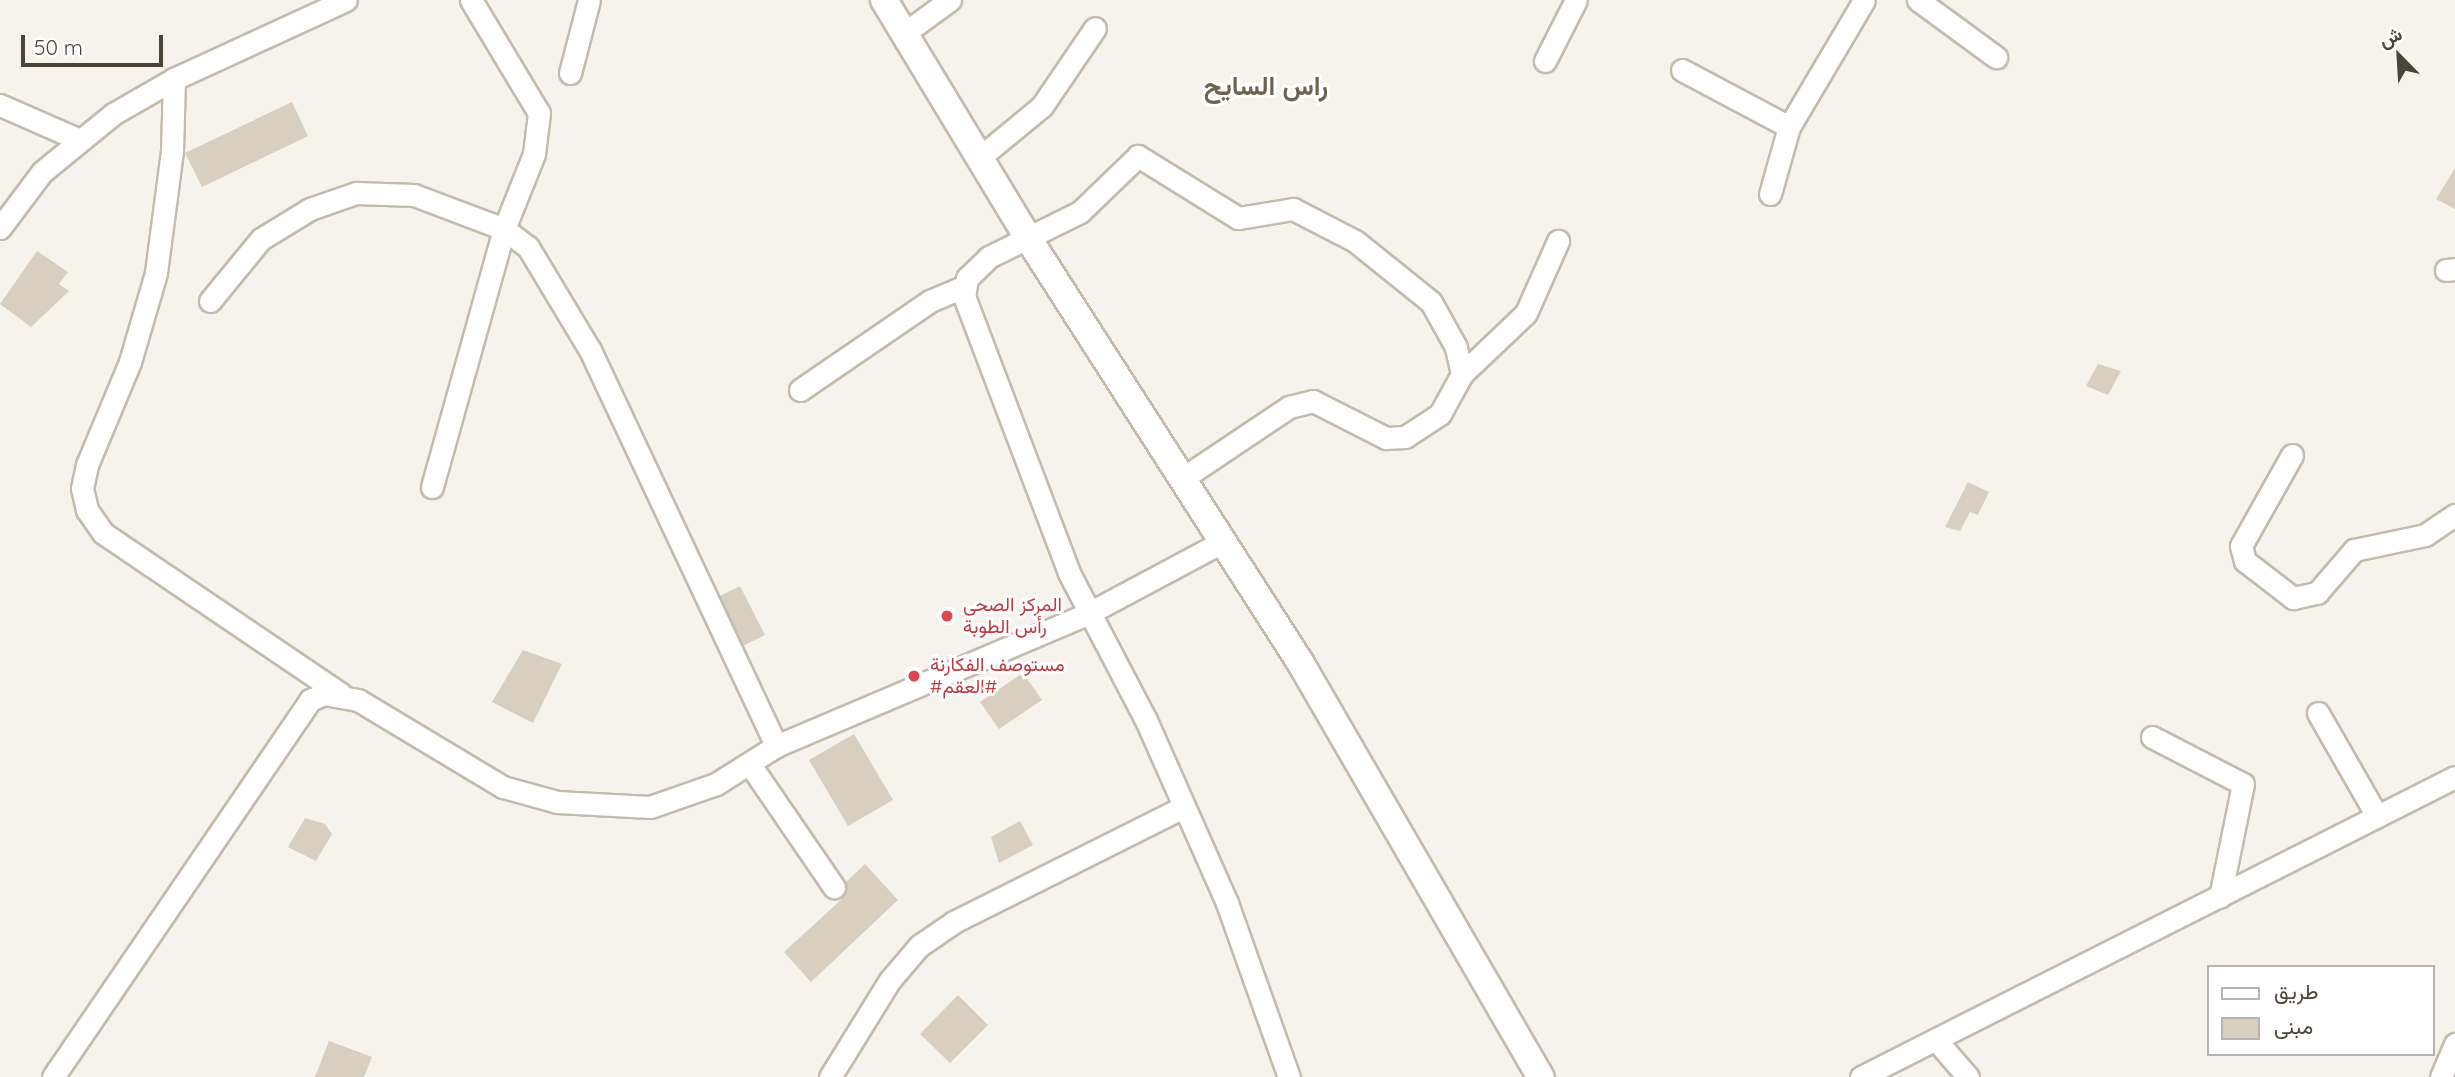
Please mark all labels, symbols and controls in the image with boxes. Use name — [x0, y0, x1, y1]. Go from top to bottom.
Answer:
scale bar — [24, 21, 166, 65]
north arrow — [2364, 21, 2434, 91]
text: ش — [2375, 21, 2406, 52]
text: 50 m — [34, 34, 83, 60]
district label: راس السايح — [1204, 70, 1328, 102]
place label: المركز الصحي رأس الطوبة — [963, 594, 1062, 638]
marker: المركز الصحي رأس الطوبة — [937, 606, 957, 626]
place label: مستوصف الفكارنة #العقم# — [930, 654, 1065, 698]
marker: مستوصف الفكارنة #العقم# — [904, 666, 924, 686]
legend — [2206, 965, 2434, 1056]
text: طريق — [2274, 978, 2319, 1004]
text: مبنى — [2274, 1013, 2313, 1039]

